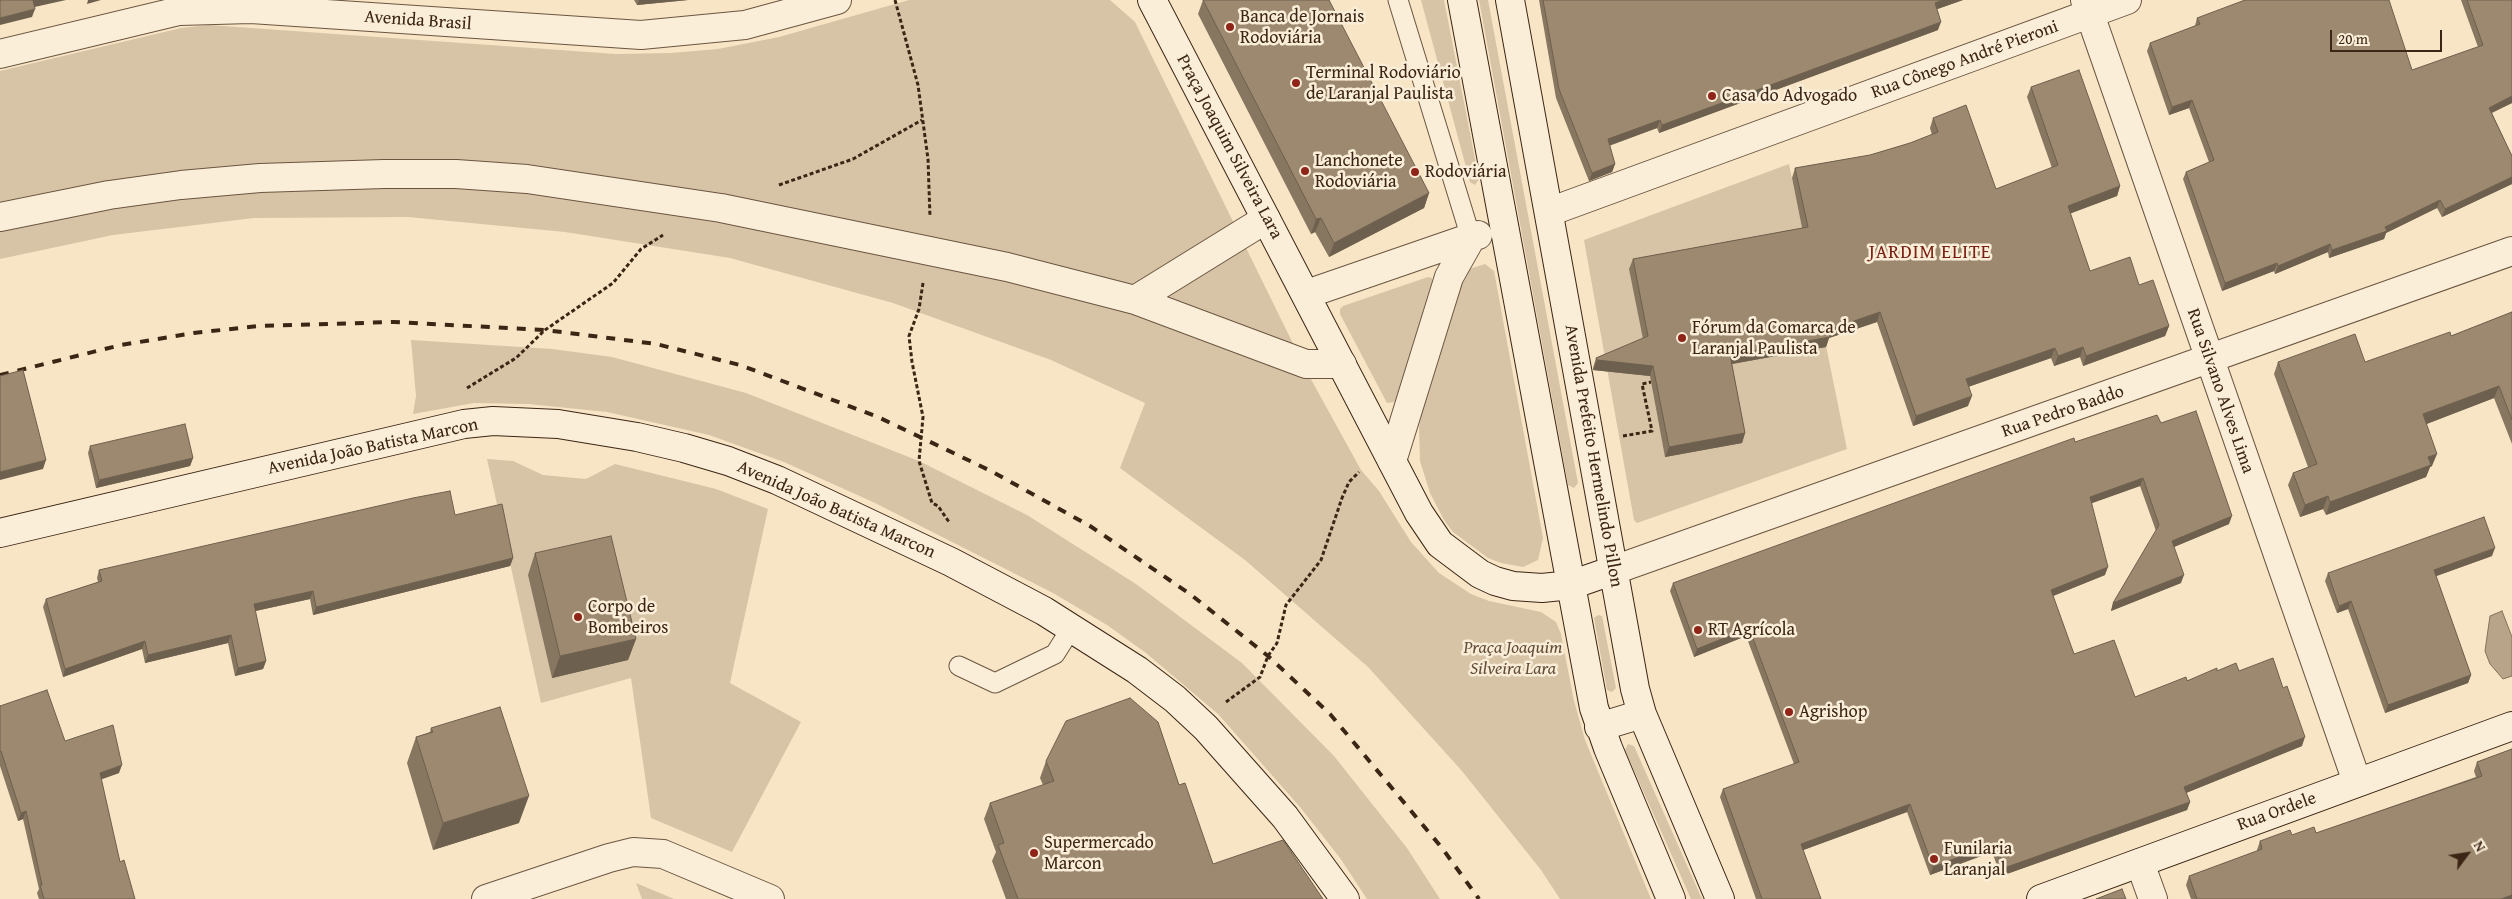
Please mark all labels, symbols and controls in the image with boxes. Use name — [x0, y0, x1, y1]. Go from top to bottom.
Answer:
street label: Avenida Brasil — [364, 6, 472, 36]
place label: Banca de Jornais Rodoviária — [1240, 6, 1364, 48]
street label: Rua Cônego André Pieroni — [1869, 16, 2061, 104]
scale bar — [2332, 20, 2444, 52]
marker: Banca de Jornais Rodoviária — [1224, 21, 1236, 33]
text: 20 m — [2338, 28, 2368, 49]
street label: Praça Joaquim Silveira Lara — [1171, 51, 1287, 243]
place label: Terminal Rodoviário de Laranjal Paulista — [1306, 62, 1461, 104]
marker: Terminal Rodoviário de Laranjal Paulista — [1290, 77, 1302, 89]
place label: Casa do Advogado — [1722, 85, 1857, 107]
marker: Casa do Advogado — [1706, 90, 1718, 102]
place label: Lanchonete Rodoviária — [1315, 150, 1403, 192]
place label: Rodoviária — [1425, 161, 1506, 183]
marker: Lanchonete Rodoviária — [1299, 165, 1311, 177]
marker: Rodoviária — [1409, 166, 1421, 178]
district label: JARDIM ELITE — [1867, 242, 1993, 264]
street label: Rua Silvano Alves Lima — [2182, 306, 2258, 476]
place label: Fórum da Comarca de Laranjal Paulista — [1692, 317, 1856, 359]
street label: Avenida Prefeito Hermelindo Pillon — [1559, 323, 1627, 589]
marker: Fórum da Comarca de Laranjal Paulista — [1676, 332, 1688, 344]
street label: Rua Pedro Baddo — [1999, 381, 2127, 443]
street label: Avenida João Batista Marcon — [266, 414, 480, 480]
street label: Avenida João Batista Marcon — [734, 457, 938, 563]
place label: Corpo de Bombeiros — [588, 596, 668, 638]
marker: Corpo de Bombeiros — [572, 611, 584, 623]
place label: RT Agrícola — [1708, 619, 1795, 641]
marker: RT Agrícola — [1692, 624, 1704, 636]
park label: Praça Joaquim Silveira Lara — [1464, 637, 1562, 680]
place label: Agrishop — [1799, 701, 1867, 723]
marker: Agrishop — [1783, 706, 1795, 718]
street label: Rua Ordele — [2235, 788, 2319, 836]
north arrow — [2442, 829, 2492, 879]
place label: Supermercado Marcon — [1044, 832, 1154, 874]
text: N — [2469, 837, 2491, 855]
place label: Funilaria Laranjal — [1944, 838, 2012, 881]
marker: Supermercado Marcon — [1028, 847, 1040, 859]
marker: Funilaria Laranjal — [1928, 853, 1940, 865]

